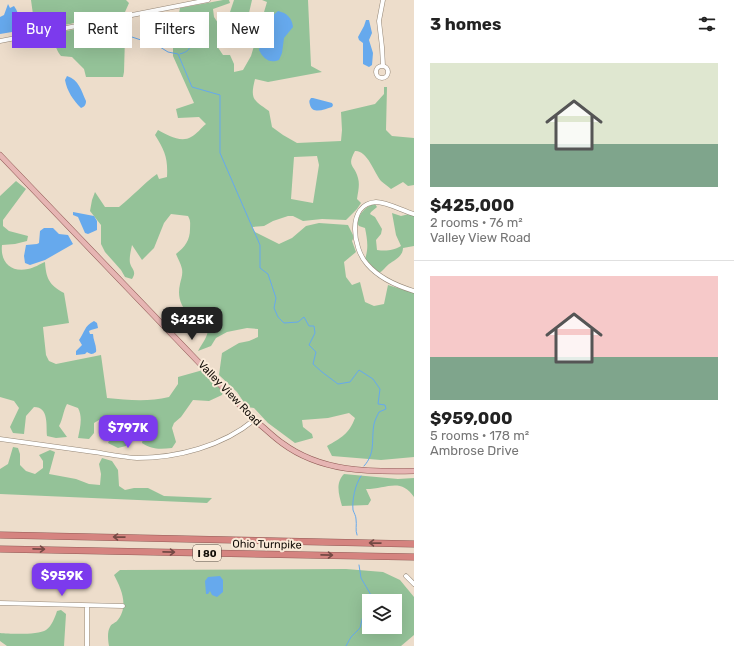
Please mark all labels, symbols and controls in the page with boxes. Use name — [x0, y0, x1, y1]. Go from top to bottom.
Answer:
chip: Buy — [12, 12, 66, 48]
chip: Rent — [74, 12, 132, 48]
chip: Filters — [140, 12, 209, 48]
chip: New — [217, 12, 274, 48]
icon: filters — [696, 13, 718, 35]
text: 3 homes — [430, 14, 501, 34]
icon: home — [538, 89, 610, 161]
text: $425,000 — [430, 195, 514, 215]
text: 2 rooms · 76 m² — [430, 215, 523, 230]
text: Valley View Road — [430, 230, 531, 245]
icon: home — [538, 302, 610, 374]
pin: $425K — [164, 307, 220, 341]
text: $425K — [170, 312, 214, 327]
street label: Valley View Road — [195, 358, 264, 429]
text: $959,000 — [430, 408, 513, 428]
pin: $797K — [100, 415, 156, 449]
text: $797K — [108, 420, 148, 435]
text: 5 rooms · 178 m² — [430, 428, 529, 443]
text: Ambrose Drive — [430, 443, 519, 458]
one-way arrow — [113, 533, 126, 541]
street label: Ohio Turnpike — [232, 537, 302, 552]
one-way arrow — [369, 539, 382, 547]
road number: I 80 — [193, 545, 221, 561]
one-way arrow — [32, 546, 45, 553]
one-way arrow — [162, 548, 175, 556]
one-way arrow — [320, 552, 333, 559]
pin: $959K — [34, 563, 90, 597]
text: $959K — [41, 568, 83, 583]
map controls — [362, 594, 402, 634]
button: layers — [362, 594, 402, 634]

